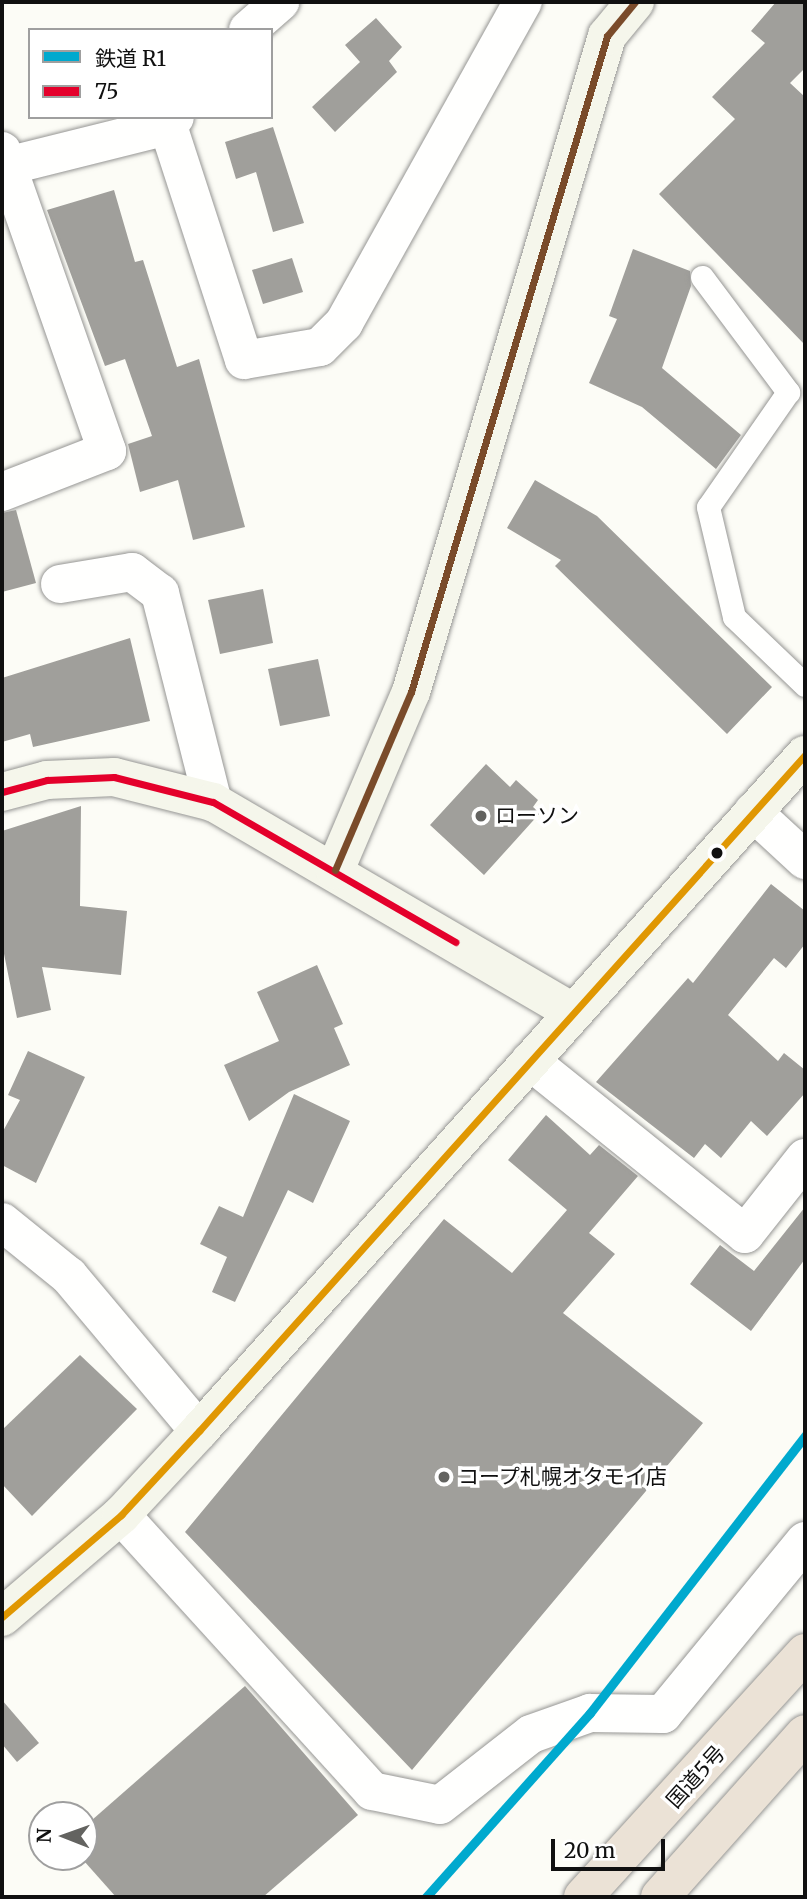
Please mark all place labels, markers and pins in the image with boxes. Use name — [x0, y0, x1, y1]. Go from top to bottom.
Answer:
place label: ローソン — [495, 803, 579, 829]
marker: ローソン — [473, 808, 489, 824]
unlabelled marker — [710, 846, 724, 860]
place label: コープ札幌オタモイ店 — [458, 1464, 668, 1490]
marker: コープ札幌オタモイ店 — [436, 1469, 452, 1485]

